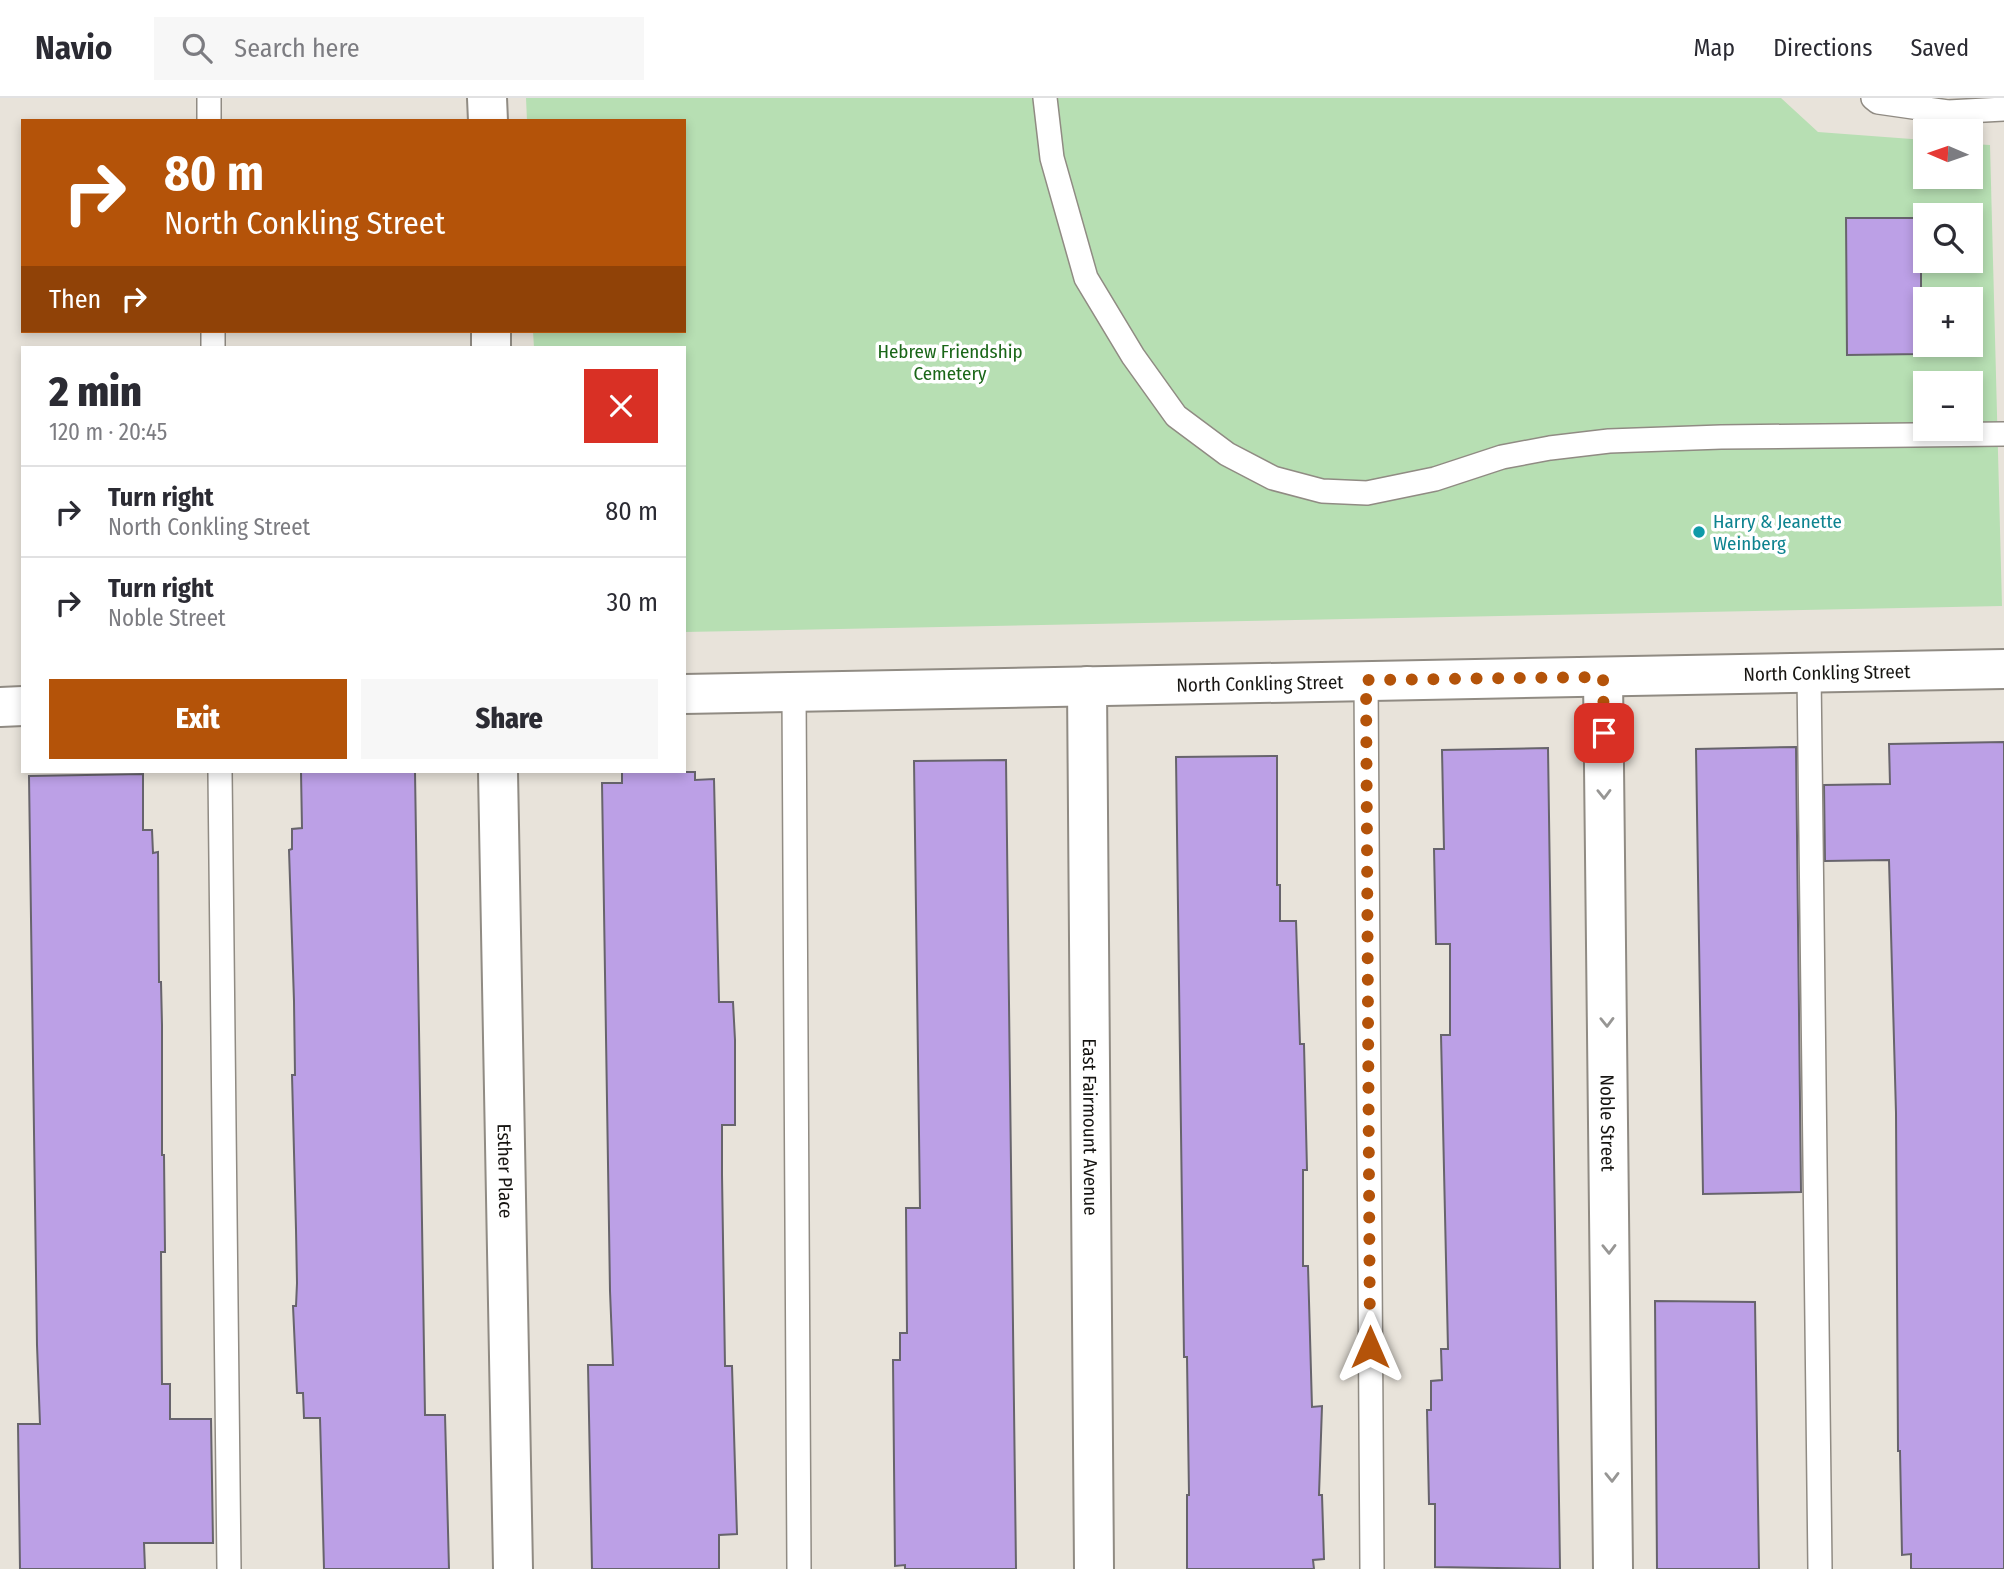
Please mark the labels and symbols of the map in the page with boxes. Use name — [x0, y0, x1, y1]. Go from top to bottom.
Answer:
north arrow — [1913, 119, 1983, 189]
park label: Hebrew Friendship Cemetery — [877, 340, 1023, 385]
place label: Harry & Jeanette Weinberg — [1713, 510, 1842, 555]
marker: Harry & Jeanette Weinberg — [1691, 524, 1707, 540]
street label: North Conkling Street — [1743, 659, 1911, 685]
street label: North Conkling Street — [1176, 670, 1344, 696]
pin — [1574, 703, 1634, 763]
one-way arrow — [1597, 789, 1612, 800]
one-way arrow — [1599, 1017, 1615, 1028]
street label: East Fairmount Avenue — [1078, 1038, 1103, 1216]
street label: Noble Street — [1596, 1074, 1620, 1172]
street label: Esther Place — [493, 1123, 518, 1219]
one-way arrow — [1601, 1245, 1617, 1255]
position arrow — [1333, 1310, 1407, 1384]
one-way arrow — [1604, 1472, 1620, 1483]

